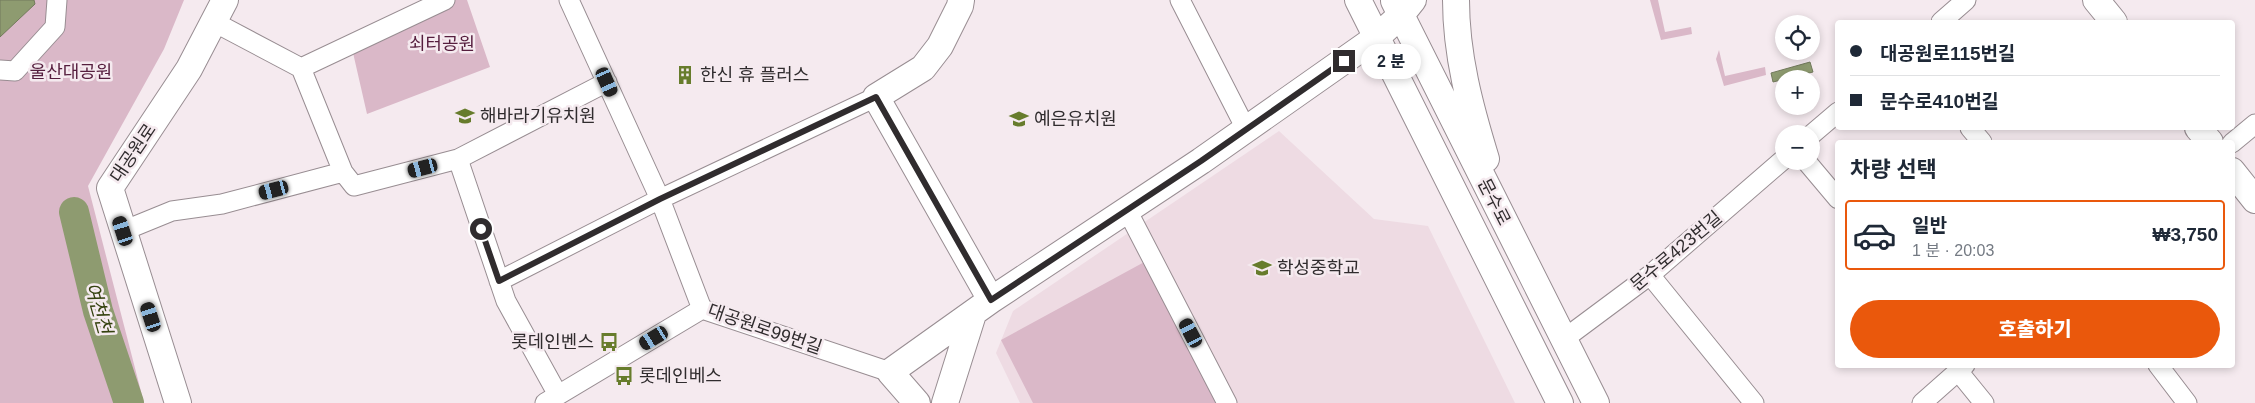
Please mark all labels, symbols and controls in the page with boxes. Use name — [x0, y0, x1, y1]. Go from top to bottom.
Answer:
map controls — [1775, 15, 1820, 170]
button: locate — [1775, 15, 1820, 60]
park label: 쇠터공원 — [409, 34, 475, 54]
text: 대공원로115번길 — [1880, 43, 2016, 64]
callout: 2 분 — [1362, 44, 1422, 78]
route end — [1333, 50, 1355, 72]
text: 2 분 — [1377, 53, 1405, 70]
park label: 울산대공원 — [30, 62, 112, 82]
building icon: 한신 휴 플러스 — [674, 64, 696, 86]
car — [594, 65, 619, 99]
place label: 한신 휴 플러스 — [700, 65, 809, 85]
button: + — [1775, 70, 1820, 115]
text: 문수로410번길 — [1880, 91, 1999, 112]
school or university icon: 해바라기유치원 — [454, 105, 476, 127]
place label: 해바라기유치원 — [480, 106, 596, 126]
school or university icon: 예은유치원 — [1008, 108, 1030, 130]
place label: 예은유치원 — [1034, 109, 1117, 129]
street label: 대공원로 — [106, 120, 160, 186]
button: − — [1775, 125, 1820, 170]
car — [406, 157, 439, 179]
text: 차량 선택 — [1850, 157, 1937, 182]
street label: 문수로 — [1474, 175, 1514, 229]
car — [257, 179, 290, 201]
street label: 문수로423번길 — [1626, 207, 1726, 295]
icon: car — [1852, 213, 1897, 258]
car — [111, 214, 134, 248]
text: 일반 — [1912, 215, 1947, 236]
route start — [470, 218, 492, 240]
text: ₩3,750 — [2153, 224, 2218, 245]
text: 1 분 · 20:03 — [1912, 242, 1994, 259]
school or university icon: 학성중학교 — [1251, 257, 1273, 279]
place label: 학성중학교 — [1277, 258, 1360, 278]
water label: 여천천 — [81, 280, 116, 338]
car — [139, 300, 162, 334]
street label: 대공원로99번길 — [705, 300, 825, 358]
button: 호출하기 — [1850, 300, 2220, 358]
car — [1177, 316, 1204, 350]
car — [637, 324, 670, 352]
bus stop icon: 롯데인벤스 — [598, 331, 620, 353]
place label: 롯데인벤스 — [511, 332, 594, 352]
bus stop icon: 롯데인베스 — [613, 365, 635, 387]
place label: 롯데인베스 — [639, 366, 722, 386]

